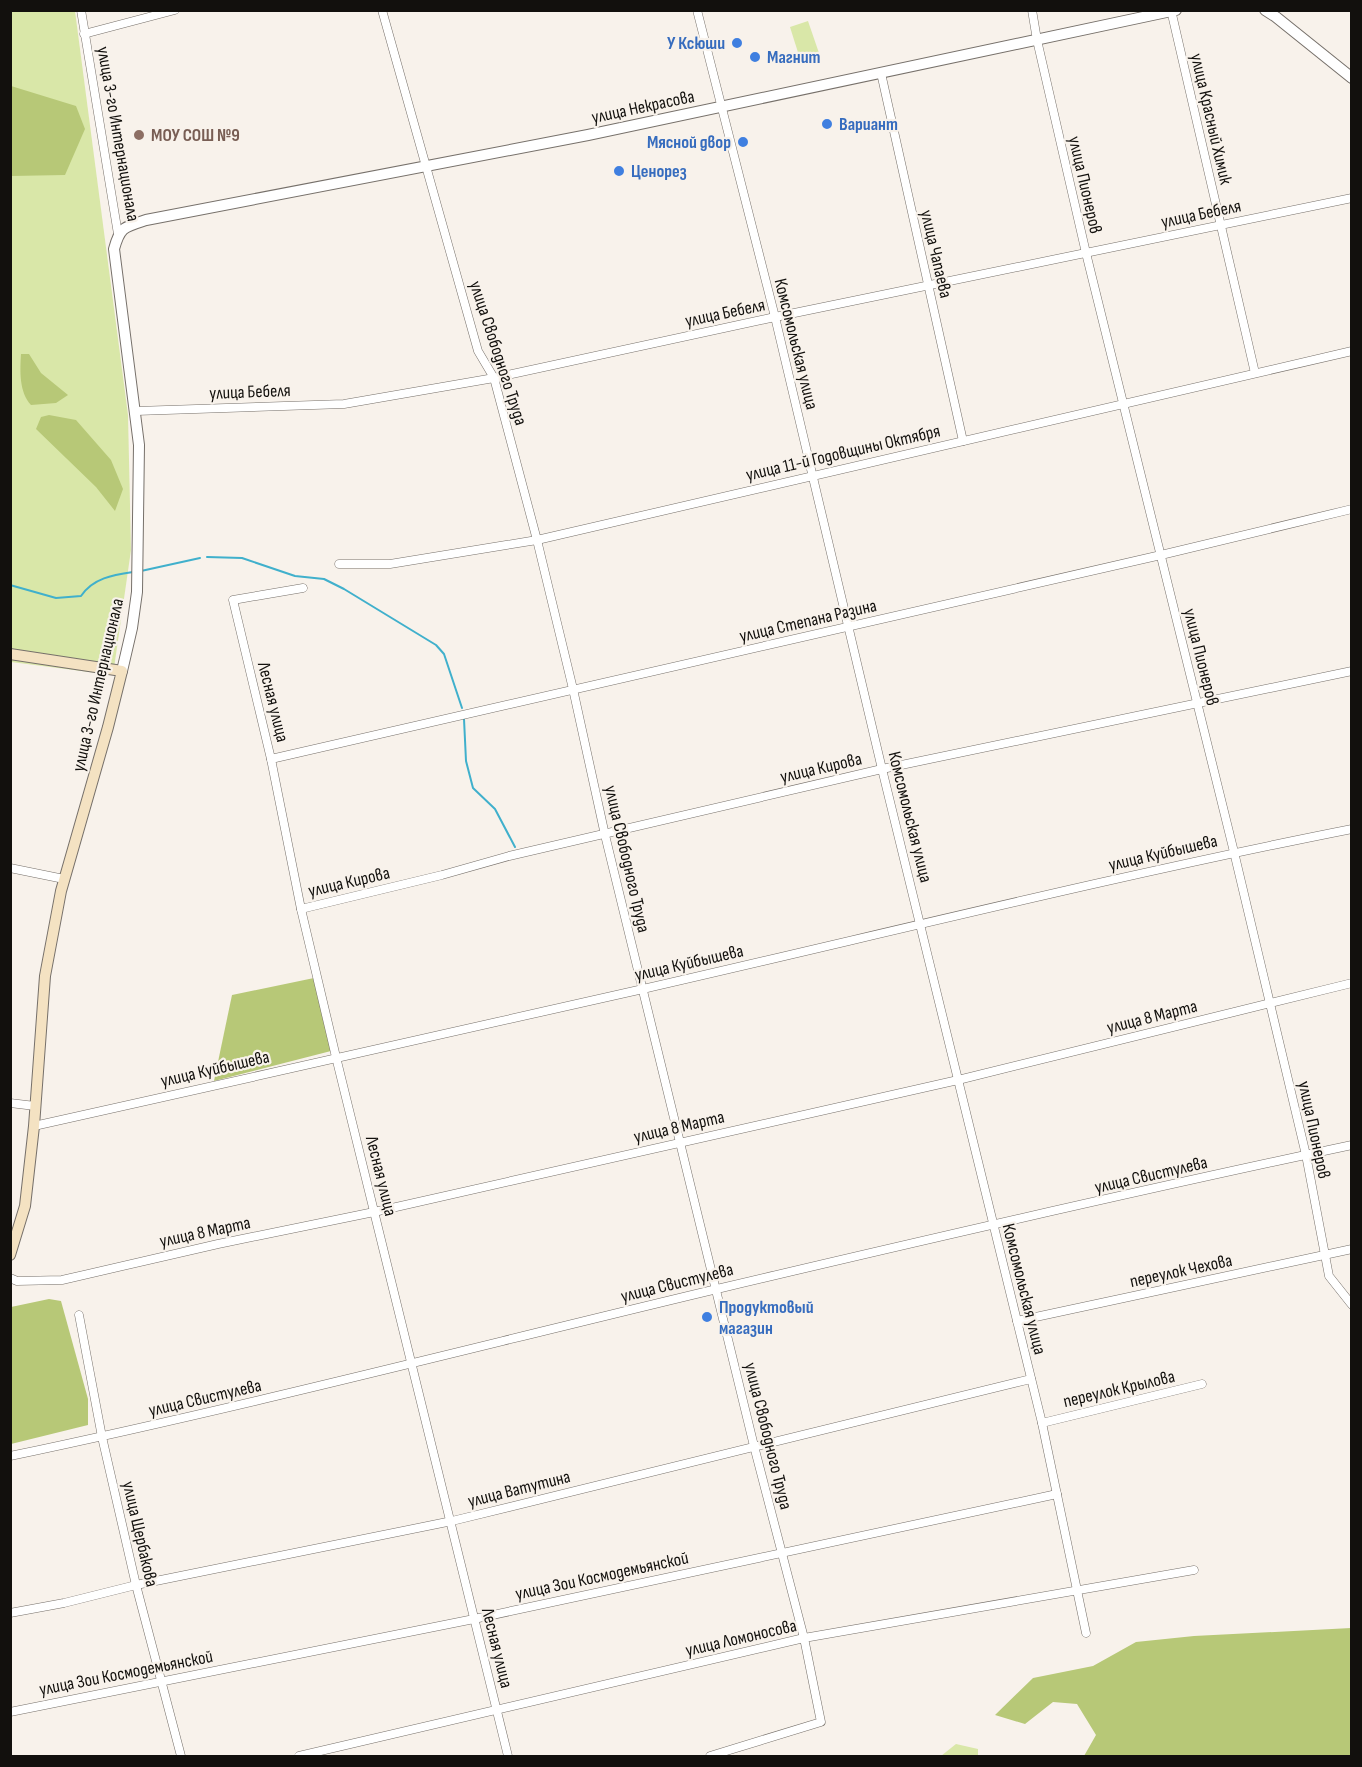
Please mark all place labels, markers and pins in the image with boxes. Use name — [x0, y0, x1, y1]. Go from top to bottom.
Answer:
place label: У Ксюши — [667, 33, 725, 54]
marker: У Ксюши — [730, 36, 744, 50]
place label: Магнит — [767, 47, 821, 68]
marker: Магнит — [748, 50, 762, 64]
place label: Вариант — [839, 114, 898, 135]
marker: Вариант — [820, 117, 834, 131]
place label: МОУ СОШ №9 — [151, 125, 240, 146]
marker: МОУ СОШ №9 — [132, 128, 146, 142]
place label: Мясной двор — [647, 132, 731, 153]
marker: Мясной двор — [736, 135, 750, 149]
place label: Ценорез — [631, 161, 687, 182]
marker: Ценорез — [612, 164, 626, 178]
place label: Продуктовый магазин — [719, 1297, 814, 1339]
marker: Продуктовый магазин — [700, 1310, 714, 1324]

